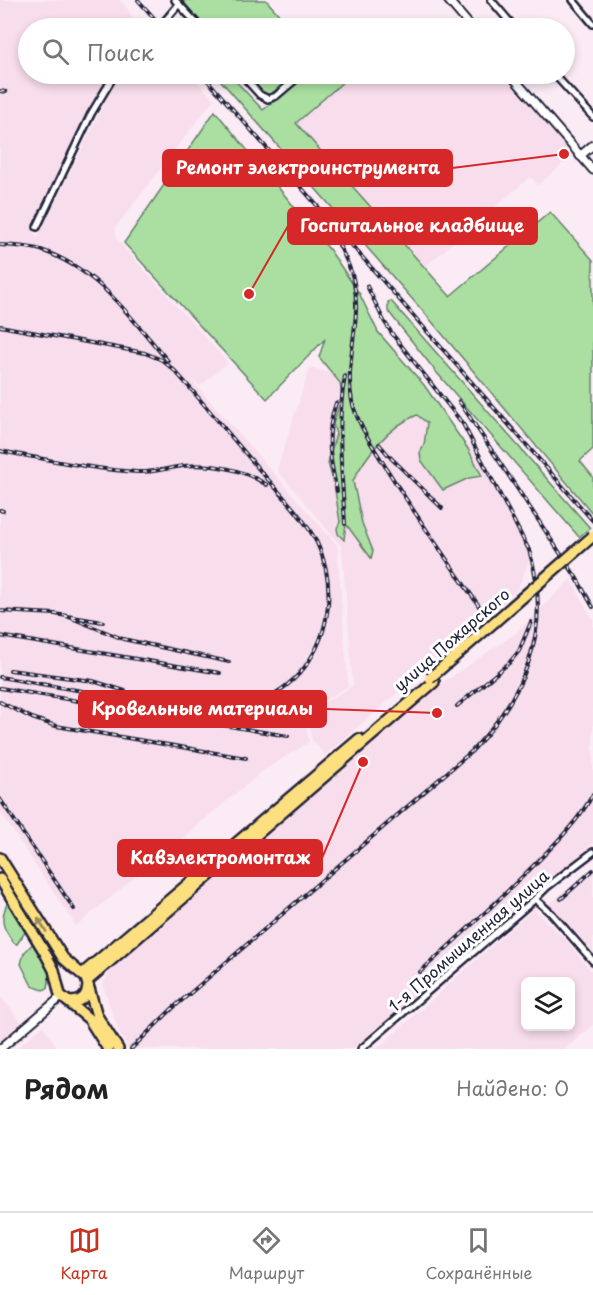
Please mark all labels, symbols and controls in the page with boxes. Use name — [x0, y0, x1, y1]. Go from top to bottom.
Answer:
search box — [18, 18, 575, 84]
icon: search — [39, 35, 72, 68]
text: Поиск — [87, 35, 154, 68]
callout: Ремонт электроинструмента — [163, 150, 452, 186]
text: Ремонт электроинструмента — [176, 153, 441, 180]
callout: Госпитальное кладбище — [288, 208, 537, 244]
text: Госпитальное кладбище — [300, 211, 524, 238]
street label: улица Пожарского — [388, 582, 514, 696]
callout: Кровельные материалы — [79, 691, 326, 727]
text: Кровельные материалы — [91, 694, 313, 721]
callout: Кавэлектромонтаж — [118, 840, 322, 876]
text: Кавэлектромонтаж — [130, 843, 311, 870]
street label: 1-я Промышленная улица — [382, 863, 554, 1017]
one-way arrow — [36, 917, 47, 933]
map controls — [521, 977, 575, 1031]
button: layers — [521, 977, 575, 1031]
text: Рядом — [24, 1069, 109, 1108]
text: Найдено: 0 — [456, 1073, 569, 1103]
tab: Карта — [61, 1224, 108, 1284]
tab: Маршрут — [229, 1224, 304, 1284]
tab: Сохранённые — [425, 1224, 532, 1284]

